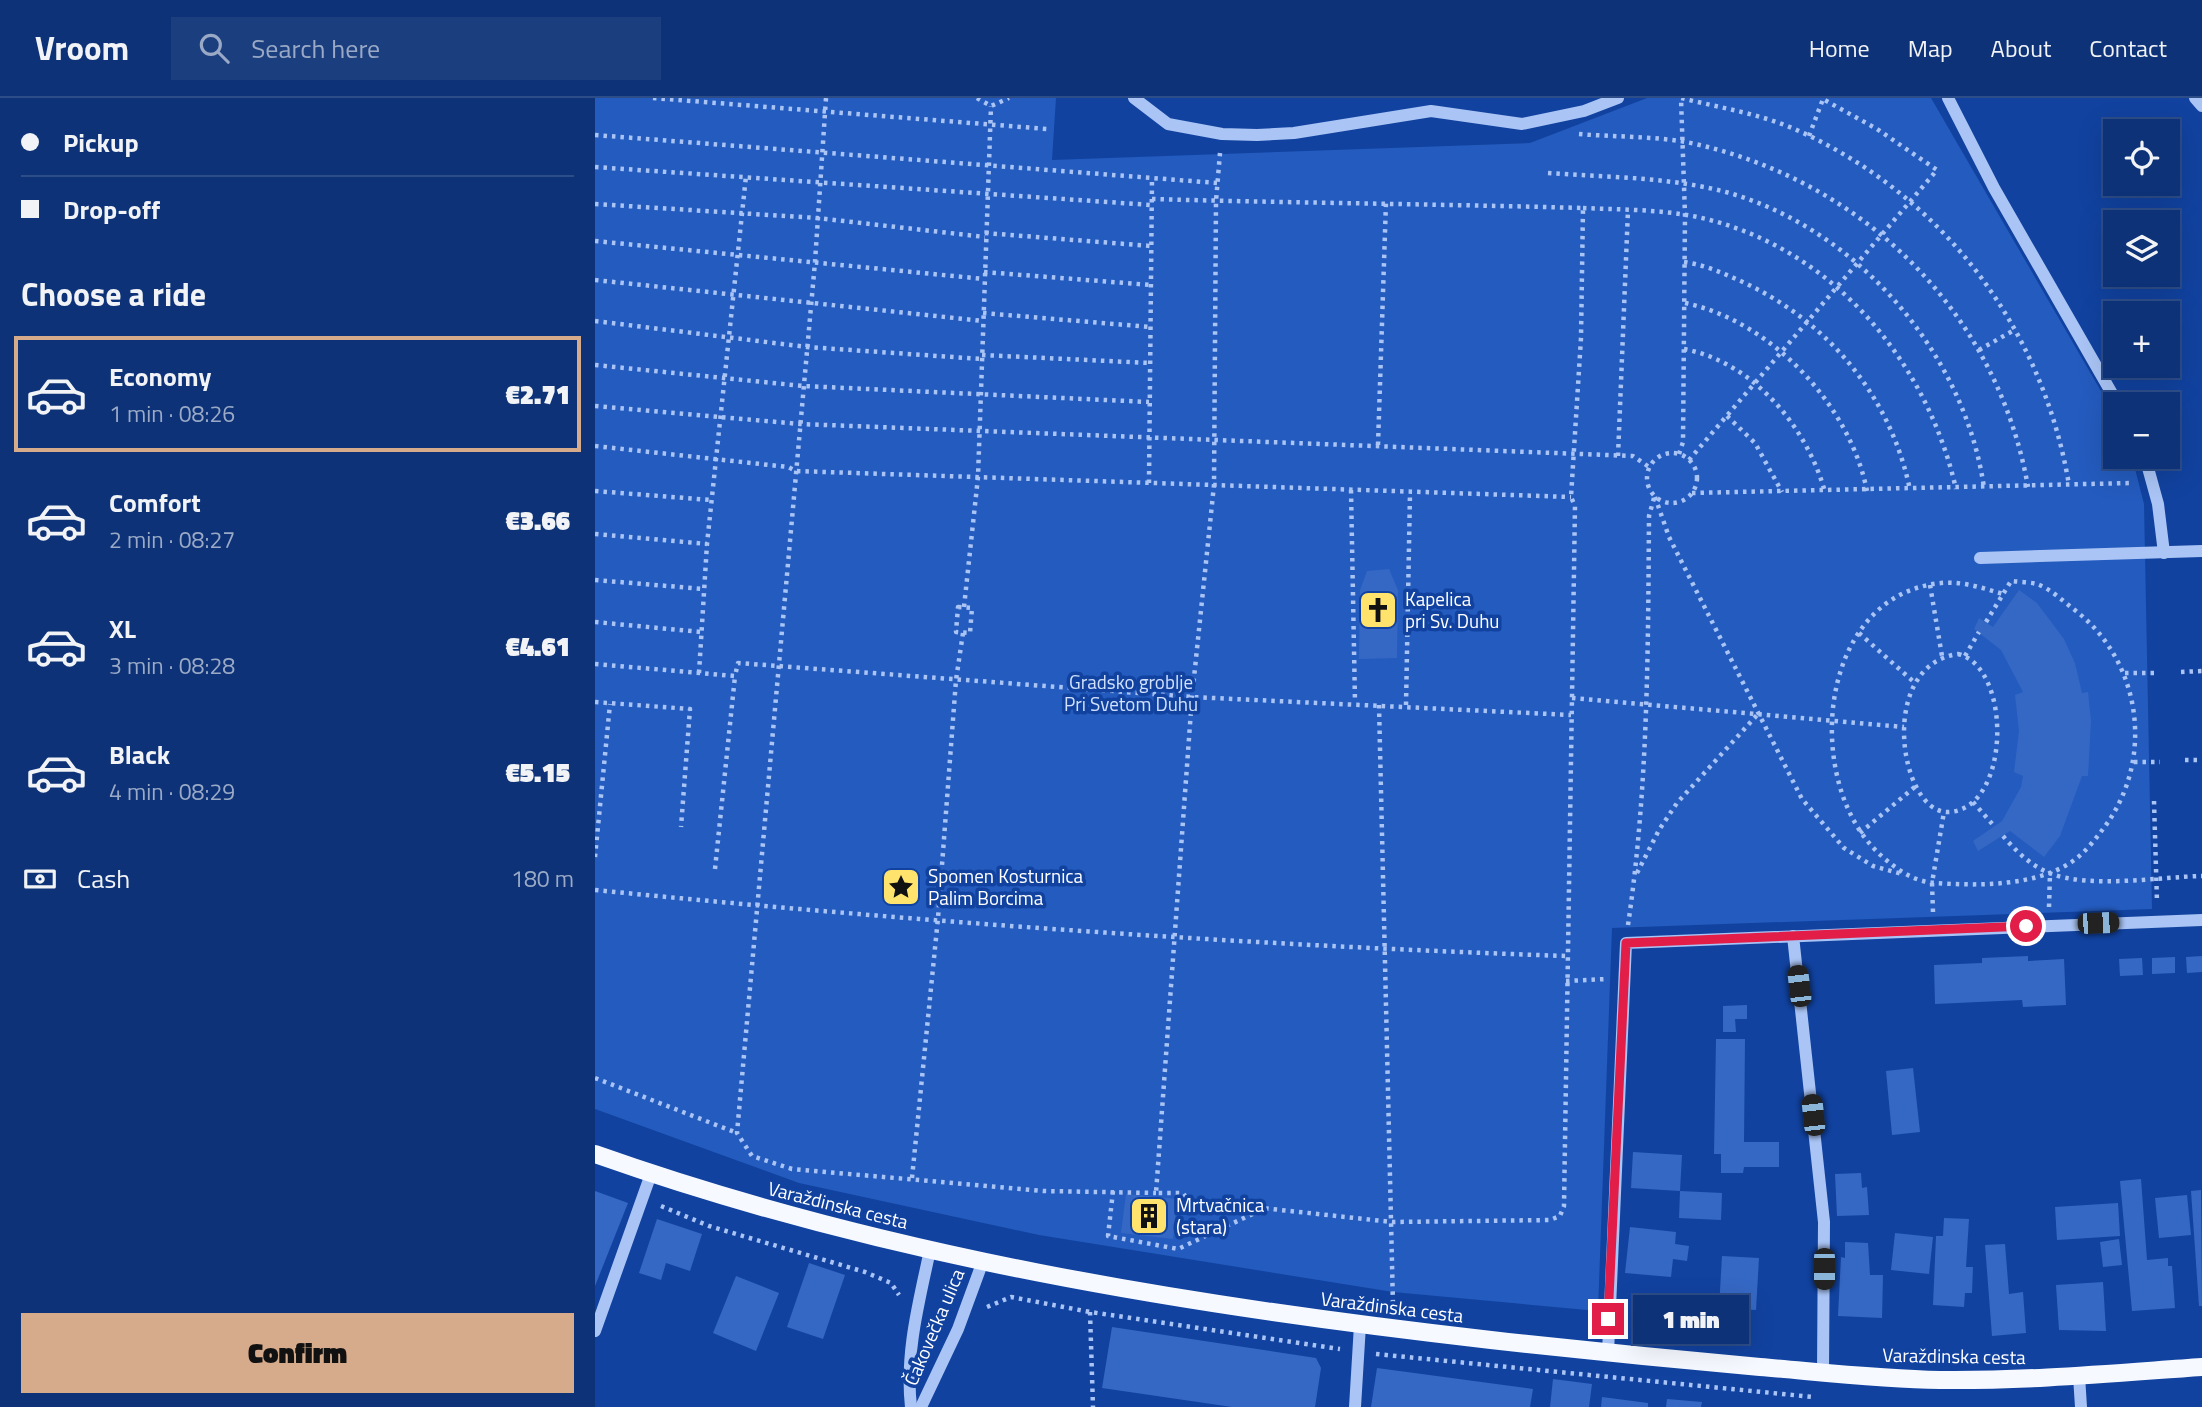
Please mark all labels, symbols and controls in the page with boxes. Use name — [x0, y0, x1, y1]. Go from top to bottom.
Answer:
search box — [171, 17, 661, 80]
text: Vroom — [35, 23, 129, 73]
icon: search — [195, 29, 233, 67]
text: Search here — [251, 29, 380, 68]
text: Home — [1809, 30, 1870, 66]
text: Map — [1908, 30, 1953, 66]
text: About — [1991, 30, 2051, 66]
text: Contact — [2089, 30, 2167, 66]
map controls — [2103, 119, 2180, 469]
button: locate — [2103, 119, 2180, 196]
text: Pickup — [63, 123, 139, 162]
text: Drop-off — [63, 190, 160, 229]
button: layers — [2103, 210, 2180, 287]
text: Choose a ride — [21, 270, 206, 318]
button: + — [2103, 301, 2180, 378]
text: Economy — [109, 357, 211, 396]
icon: car — [25, 363, 88, 426]
text: €2.71 — [505, 375, 570, 414]
button: − — [2103, 392, 2180, 469]
text: 1 min · 08:26 — [109, 396, 235, 431]
text: Comfort — [109, 483, 201, 522]
icon: car — [25, 489, 88, 552]
text: €3.66 — [505, 501, 570, 540]
text: 2 min · 08:27 — [109, 522, 235, 557]
place label: Kapelica pri Sv. Duhu — [1405, 584, 1499, 635]
church icon: Kapelica pri Sv. Duhu — [1357, 589, 1399, 631]
text: XL — [109, 609, 136, 648]
icon: car — [25, 615, 88, 678]
text: €4.61 — [505, 627, 570, 666]
text: 3 min · 08:28 — [109, 648, 235, 683]
park label: Gradsko groblje Pri Svetom Duhu — [1064, 667, 1198, 718]
text: Black — [109, 735, 170, 774]
icon: car — [25, 741, 88, 804]
text: €5.15 — [505, 753, 570, 792]
text: 4 min · 08:29 — [109, 774, 235, 809]
text: Cash — [77, 859, 130, 898]
icon: cash — [21, 860, 59, 898]
text: 180 m — [511, 861, 574, 896]
place label: Spomen Kosturnica Palim Borcima — [928, 861, 1084, 912]
place icon: Spomen Kosturnica Palim Borcima — [880, 866, 922, 908]
route start — [2010, 910, 2042, 942]
car — [2077, 912, 2120, 934]
car — [1787, 964, 1812, 1008]
car — [1801, 1093, 1826, 1137]
street label: Varaždinska cesta — [765, 1173, 912, 1236]
place label: Mrtvačnica (stara) — [1176, 1190, 1265, 1241]
building icon: Mrtvačnica (stara) — [1128, 1195, 1170, 1237]
car — [1814, 1248, 1835, 1290]
street label: Čakovečka ulica — [896, 1263, 971, 1390]
street label: Varaždinska cesta — [1319, 1283, 1466, 1330]
callout: 1 min — [1633, 1294, 1748, 1344]
text: 1 min — [1662, 1302, 1720, 1337]
route end — [1592, 1303, 1624, 1335]
button: Confirm — [21, 1313, 574, 1393]
street label: Varaždinska cesta — [1882, 1340, 2026, 1371]

